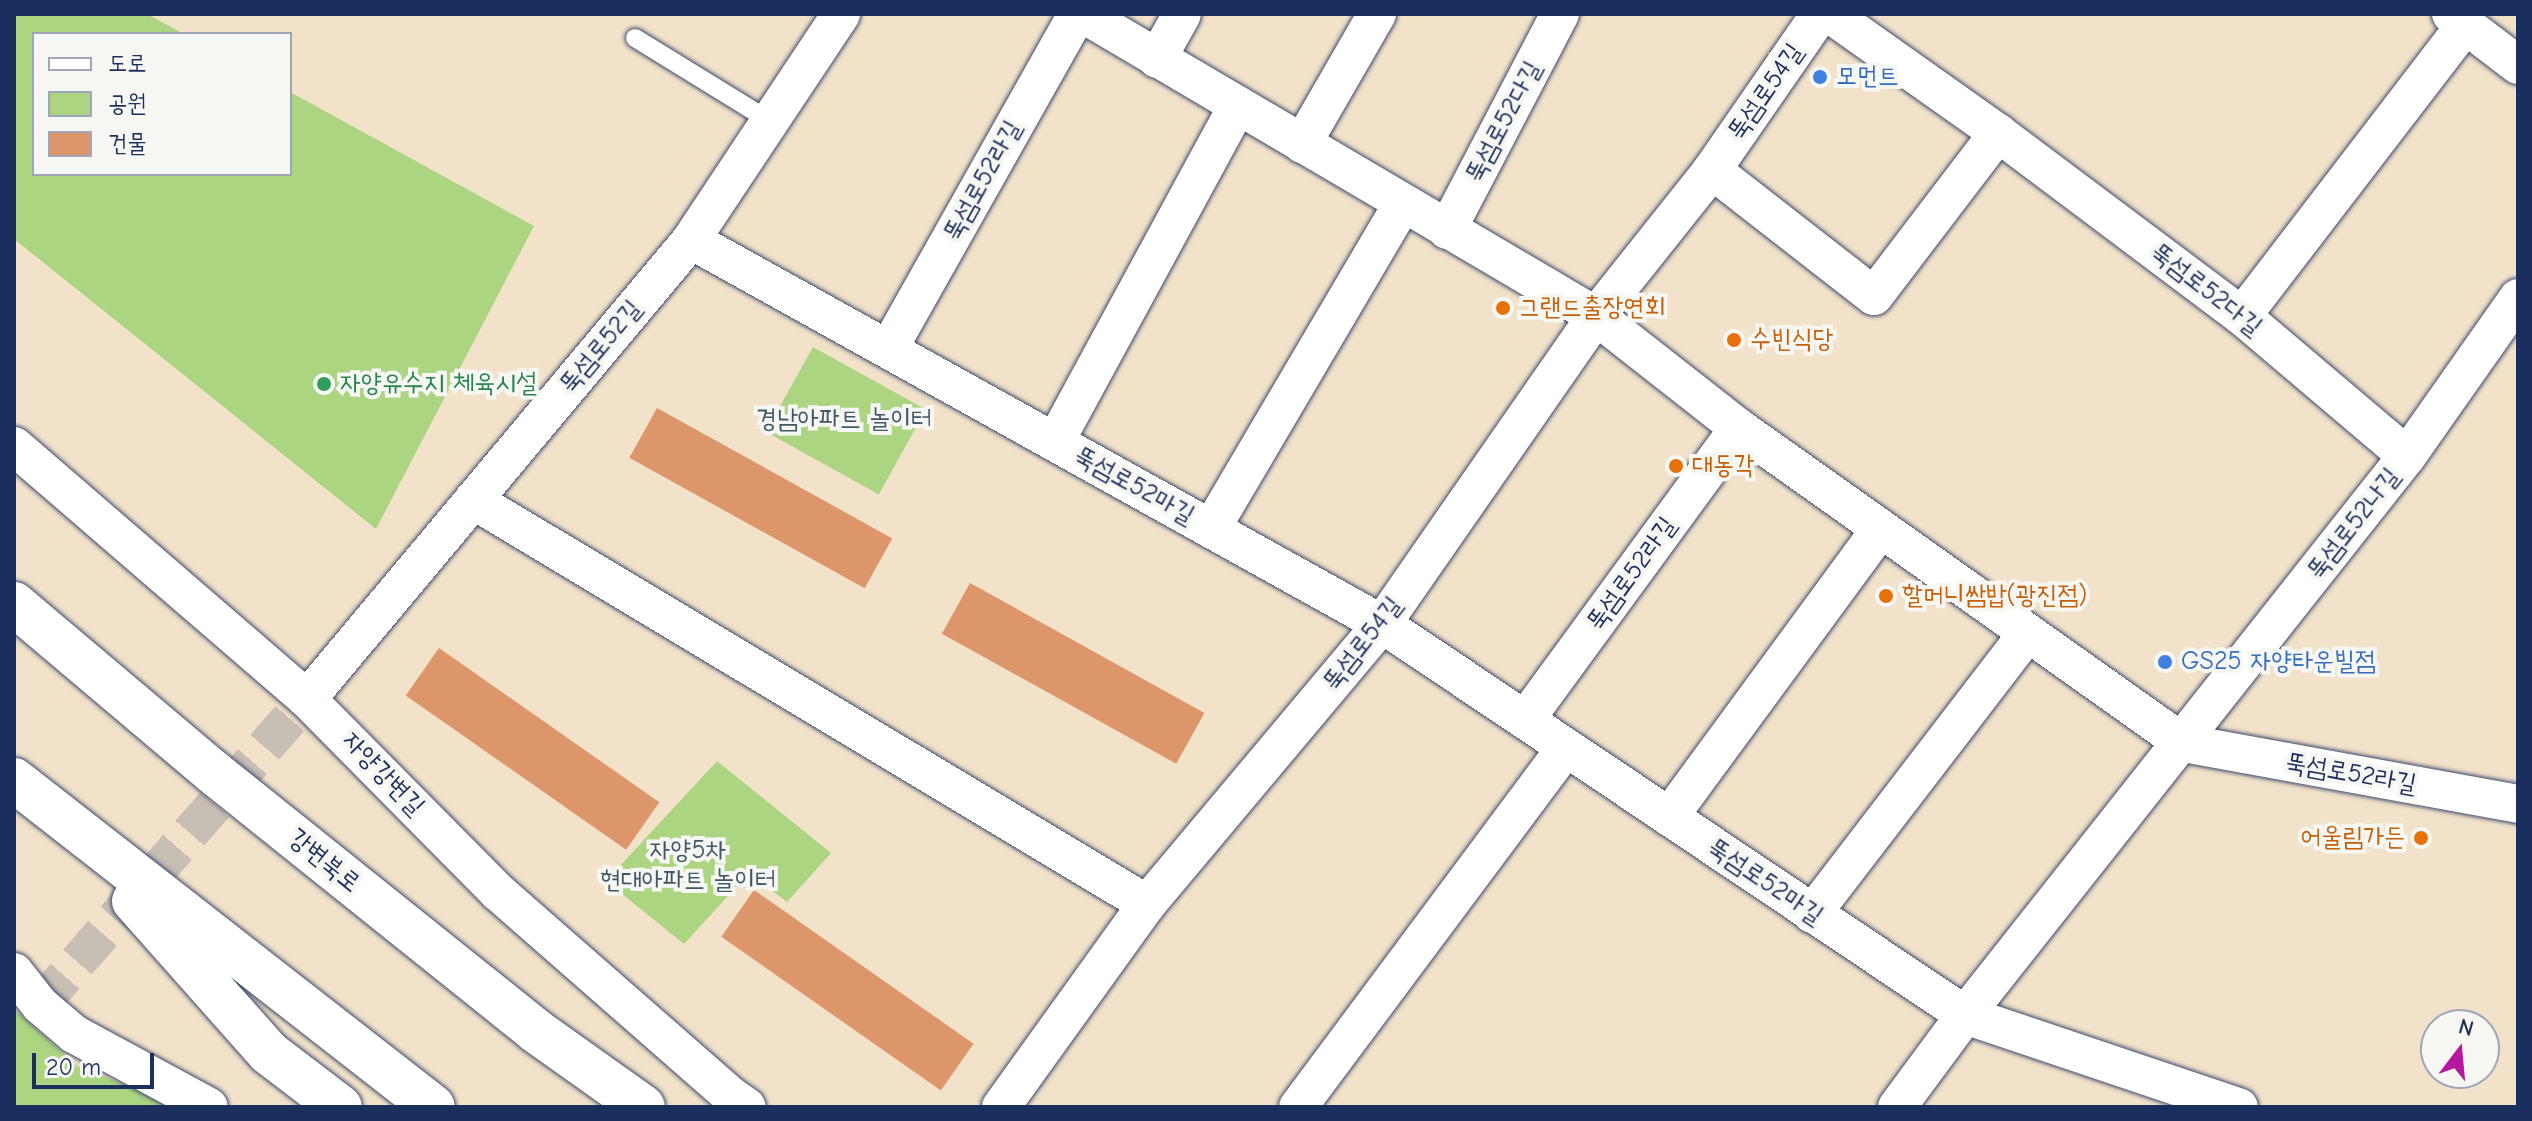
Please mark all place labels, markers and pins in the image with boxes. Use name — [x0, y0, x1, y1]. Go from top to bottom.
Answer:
place label: 모먼트 — [1836, 61, 1899, 93]
marker: 모먼트 — [1811, 68, 1829, 86]
place label: 그랜드출장연회 — [1519, 292, 1665, 324]
marker: 그랜드출장연회 — [1494, 299, 1512, 317]
place label: 수빈식당 — [1750, 324, 1834, 356]
marker: 수빈식당 — [1725, 331, 1743, 349]
place label: 자양유수지 체육시설 — [340, 368, 537, 400]
marker: 자양유수지 체육시설 — [315, 375, 333, 393]
place label: 대동각 — [1692, 450, 1755, 482]
marker: 대동각 — [1667, 457, 1685, 475]
place label: 할머니쌈밥(광진점) — [1902, 580, 2087, 612]
marker: 할머니쌈밥(광진점) — [1877, 587, 1895, 605]
place label: GS25 자양타운빌점 — [2181, 646, 2376, 678]
marker: GS25 자양타운빌점 — [2156, 653, 2174, 671]
place label: 어울림가든 — [2300, 822, 2405, 854]
marker: 어울림가든 — [2412, 829, 2430, 847]

